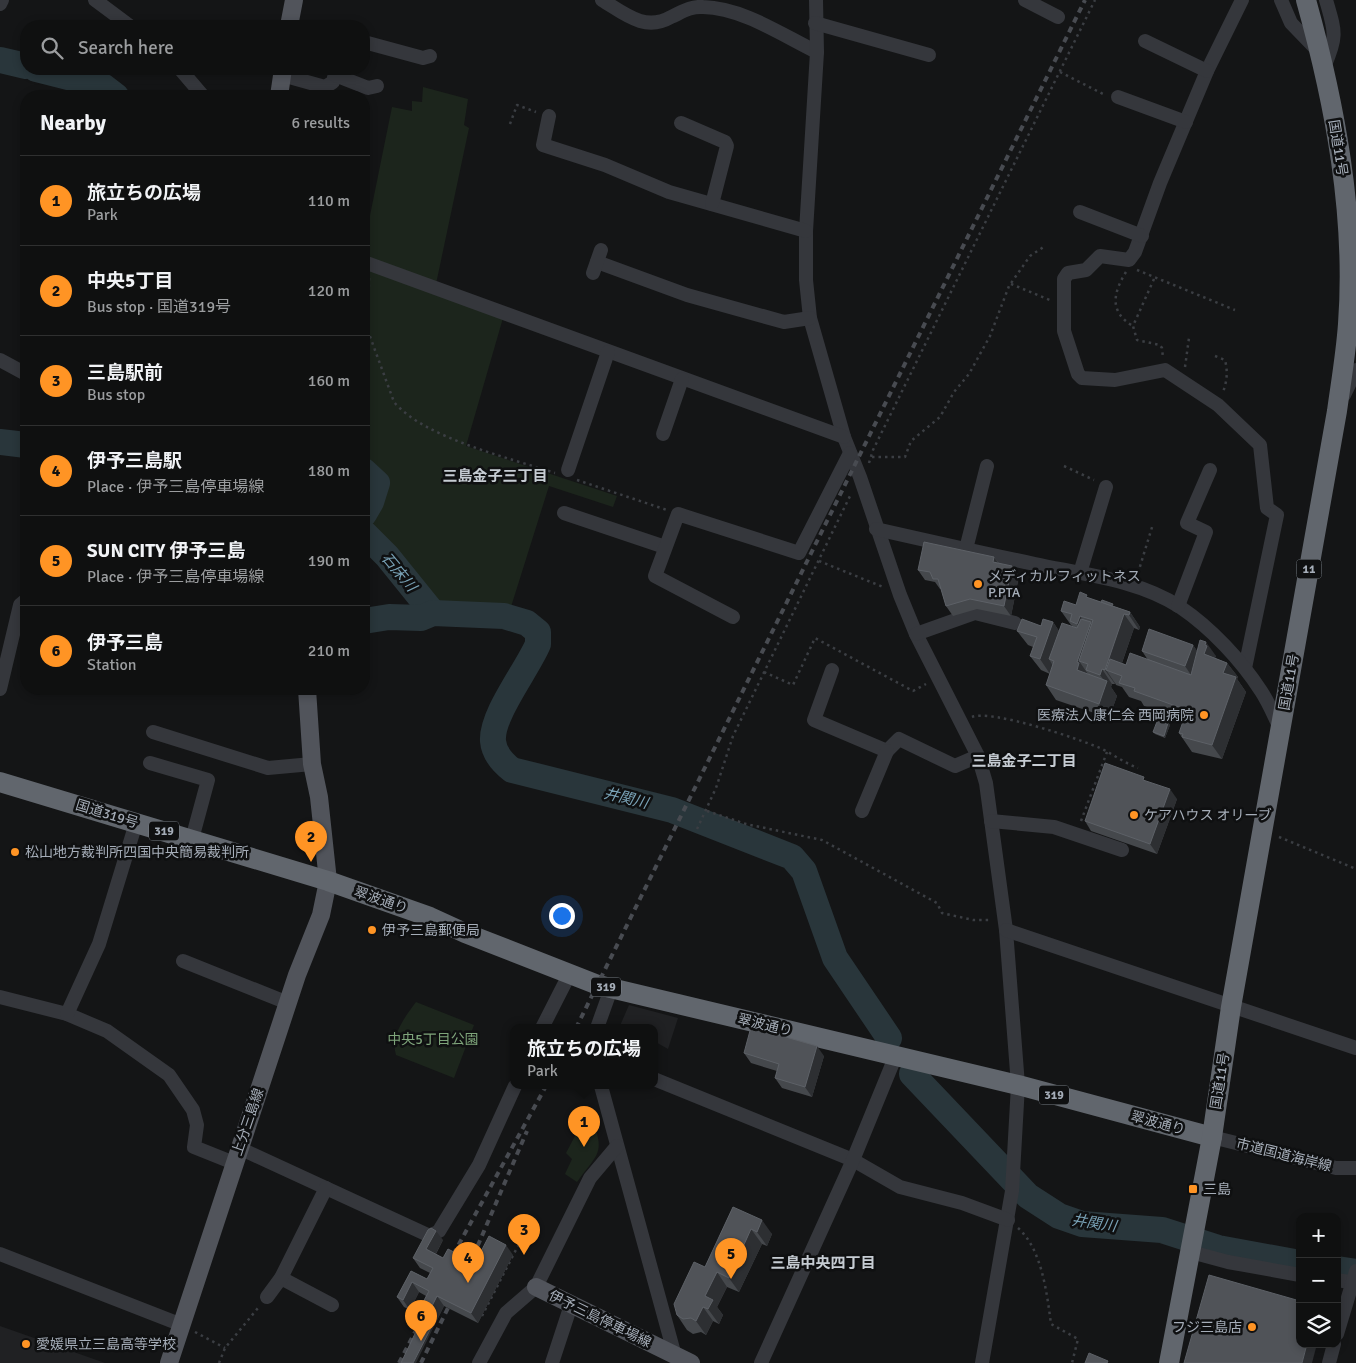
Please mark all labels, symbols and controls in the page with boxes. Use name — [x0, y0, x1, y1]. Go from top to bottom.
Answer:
search box — [20, 20, 370, 75]
icon: search — [38, 34, 66, 62]
text: Search here — [78, 36, 174, 60]
text: Nearby — [40, 110, 106, 136]
text: 6 results — [291, 113, 350, 133]
street label: 国道11号 — [1325, 118, 1351, 178]
text: 旅立ちの広場 — [87, 181, 201, 205]
text: 1 — [52, 191, 60, 211]
text: 110 m — [308, 191, 350, 211]
text: Park — [87, 205, 118, 225]
text: 中央5丁目 — [87, 269, 173, 293]
text: 2 — [52, 281, 60, 301]
text: 120 m — [308, 281, 350, 301]
text: Bus stop · 国道319号 — [87, 297, 231, 317]
text: 三島駅前 — [87, 361, 163, 385]
text: 3 — [52, 371, 60, 391]
text: 160 m — [308, 371, 350, 391]
text: Bus stop — [87, 385, 145, 405]
text: 伊予三島駅 — [87, 449, 182, 473]
text: 4 — [52, 461, 60, 481]
text: 180 m — [308, 461, 350, 481]
district label: 三島金子三丁目 — [442, 467, 548, 485]
text: Place · 伊予三島停車場線 — [87, 477, 264, 497]
text: SUN CITY 伊予三島 — [87, 539, 246, 563]
water label: 石床川 — [378, 549, 422, 597]
text: 5 — [52, 551, 60, 571]
text: 190 m — [308, 551, 350, 571]
road number: 11 — [1296, 560, 1322, 578]
text: Place · 伊予三島停車場線 — [87, 567, 264, 587]
place label: メディカルフィットネス P.PTA — [988, 568, 1141, 601]
marker: メディカルフィットネス P.PTA — [972, 578, 984, 590]
text: 伊予三島 — [87, 631, 163, 655]
text: 6 — [52, 641, 60, 661]
text: 210 m — [308, 641, 350, 661]
street label: 国道11号 — [1276, 652, 1302, 712]
text: Station — [87, 655, 137, 675]
place label: 医療法人康仁会 西岡病院 — [1037, 707, 1194, 724]
marker: 医療法人康仁会 西岡病院 — [1198, 709, 1210, 721]
district label: 三島金子二丁目 — [971, 752, 1077, 770]
water label: 井関川 — [602, 784, 652, 813]
street label: 国道319号 — [74, 796, 140, 832]
place label: ケアハウス オリーブ — [1144, 807, 1272, 824]
marker: ケアハウス オリーブ — [1128, 809, 1140, 821]
road number: 319 — [149, 821, 179, 840]
pin: 2 — [295, 821, 327, 862]
place label: 松山地方裁判所四国中央簡易裁判所 — [25, 844, 249, 861]
marker: 松山地方裁判所四国中央簡易裁判所 — [9, 846, 21, 858]
street label: 翠波通り — [352, 883, 410, 917]
your location — [549, 903, 575, 929]
place label: 伊予三島郵便局 — [382, 922, 480, 939]
marker: 伊予三島郵便局 — [366, 924, 378, 936]
road number: 319 — [591, 978, 621, 996]
street label: 翠波通り — [736, 1010, 794, 1040]
popup — [510, 1024, 658, 1089]
park label: 中央5丁目公園 — [387, 1031, 479, 1048]
text: 旅立ちの広場 — [527, 1037, 641, 1061]
street label: 国道11号 — [1207, 1051, 1233, 1111]
text: Park — [527, 1061, 558, 1081]
street label: 上分三島線 — [229, 1086, 267, 1158]
road number: 319 — [1039, 1086, 1069, 1104]
pin: 1 — [568, 1106, 600, 1147]
street label: 翠波通り — [1129, 1108, 1187, 1138]
street label: 市道国道海岸線 — [1234, 1135, 1334, 1175]
place label: 三島 — [1203, 1181, 1231, 1198]
marker: 三島 — [1187, 1183, 1199, 1195]
water label: 井関川 — [1070, 1211, 1120, 1236]
map controls — [1296, 1213, 1341, 1348]
button: + — [1296, 1213, 1341, 1258]
pin: 3 — [508, 1214, 540, 1255]
pin: 5 — [715, 1238, 747, 1279]
pin: 4 — [452, 1242, 484, 1283]
district label: 三島中央四丁目 — [770, 1254, 876, 1272]
button: − — [1296, 1258, 1341, 1303]
street label: 伊予三島停車場線 — [546, 1287, 654, 1351]
pin: 6 — [405, 1300, 437, 1341]
button: layers — [1296, 1303, 1341, 1348]
place label: フジ三島店 — [1172, 1319, 1242, 1336]
marker: フジ三島店 — [1246, 1321, 1258, 1333]
place label: 愛媛県立三島高等学校 — [36, 1336, 176, 1353]
marker: 愛媛県立三島高等学校 — [20, 1338, 32, 1350]

